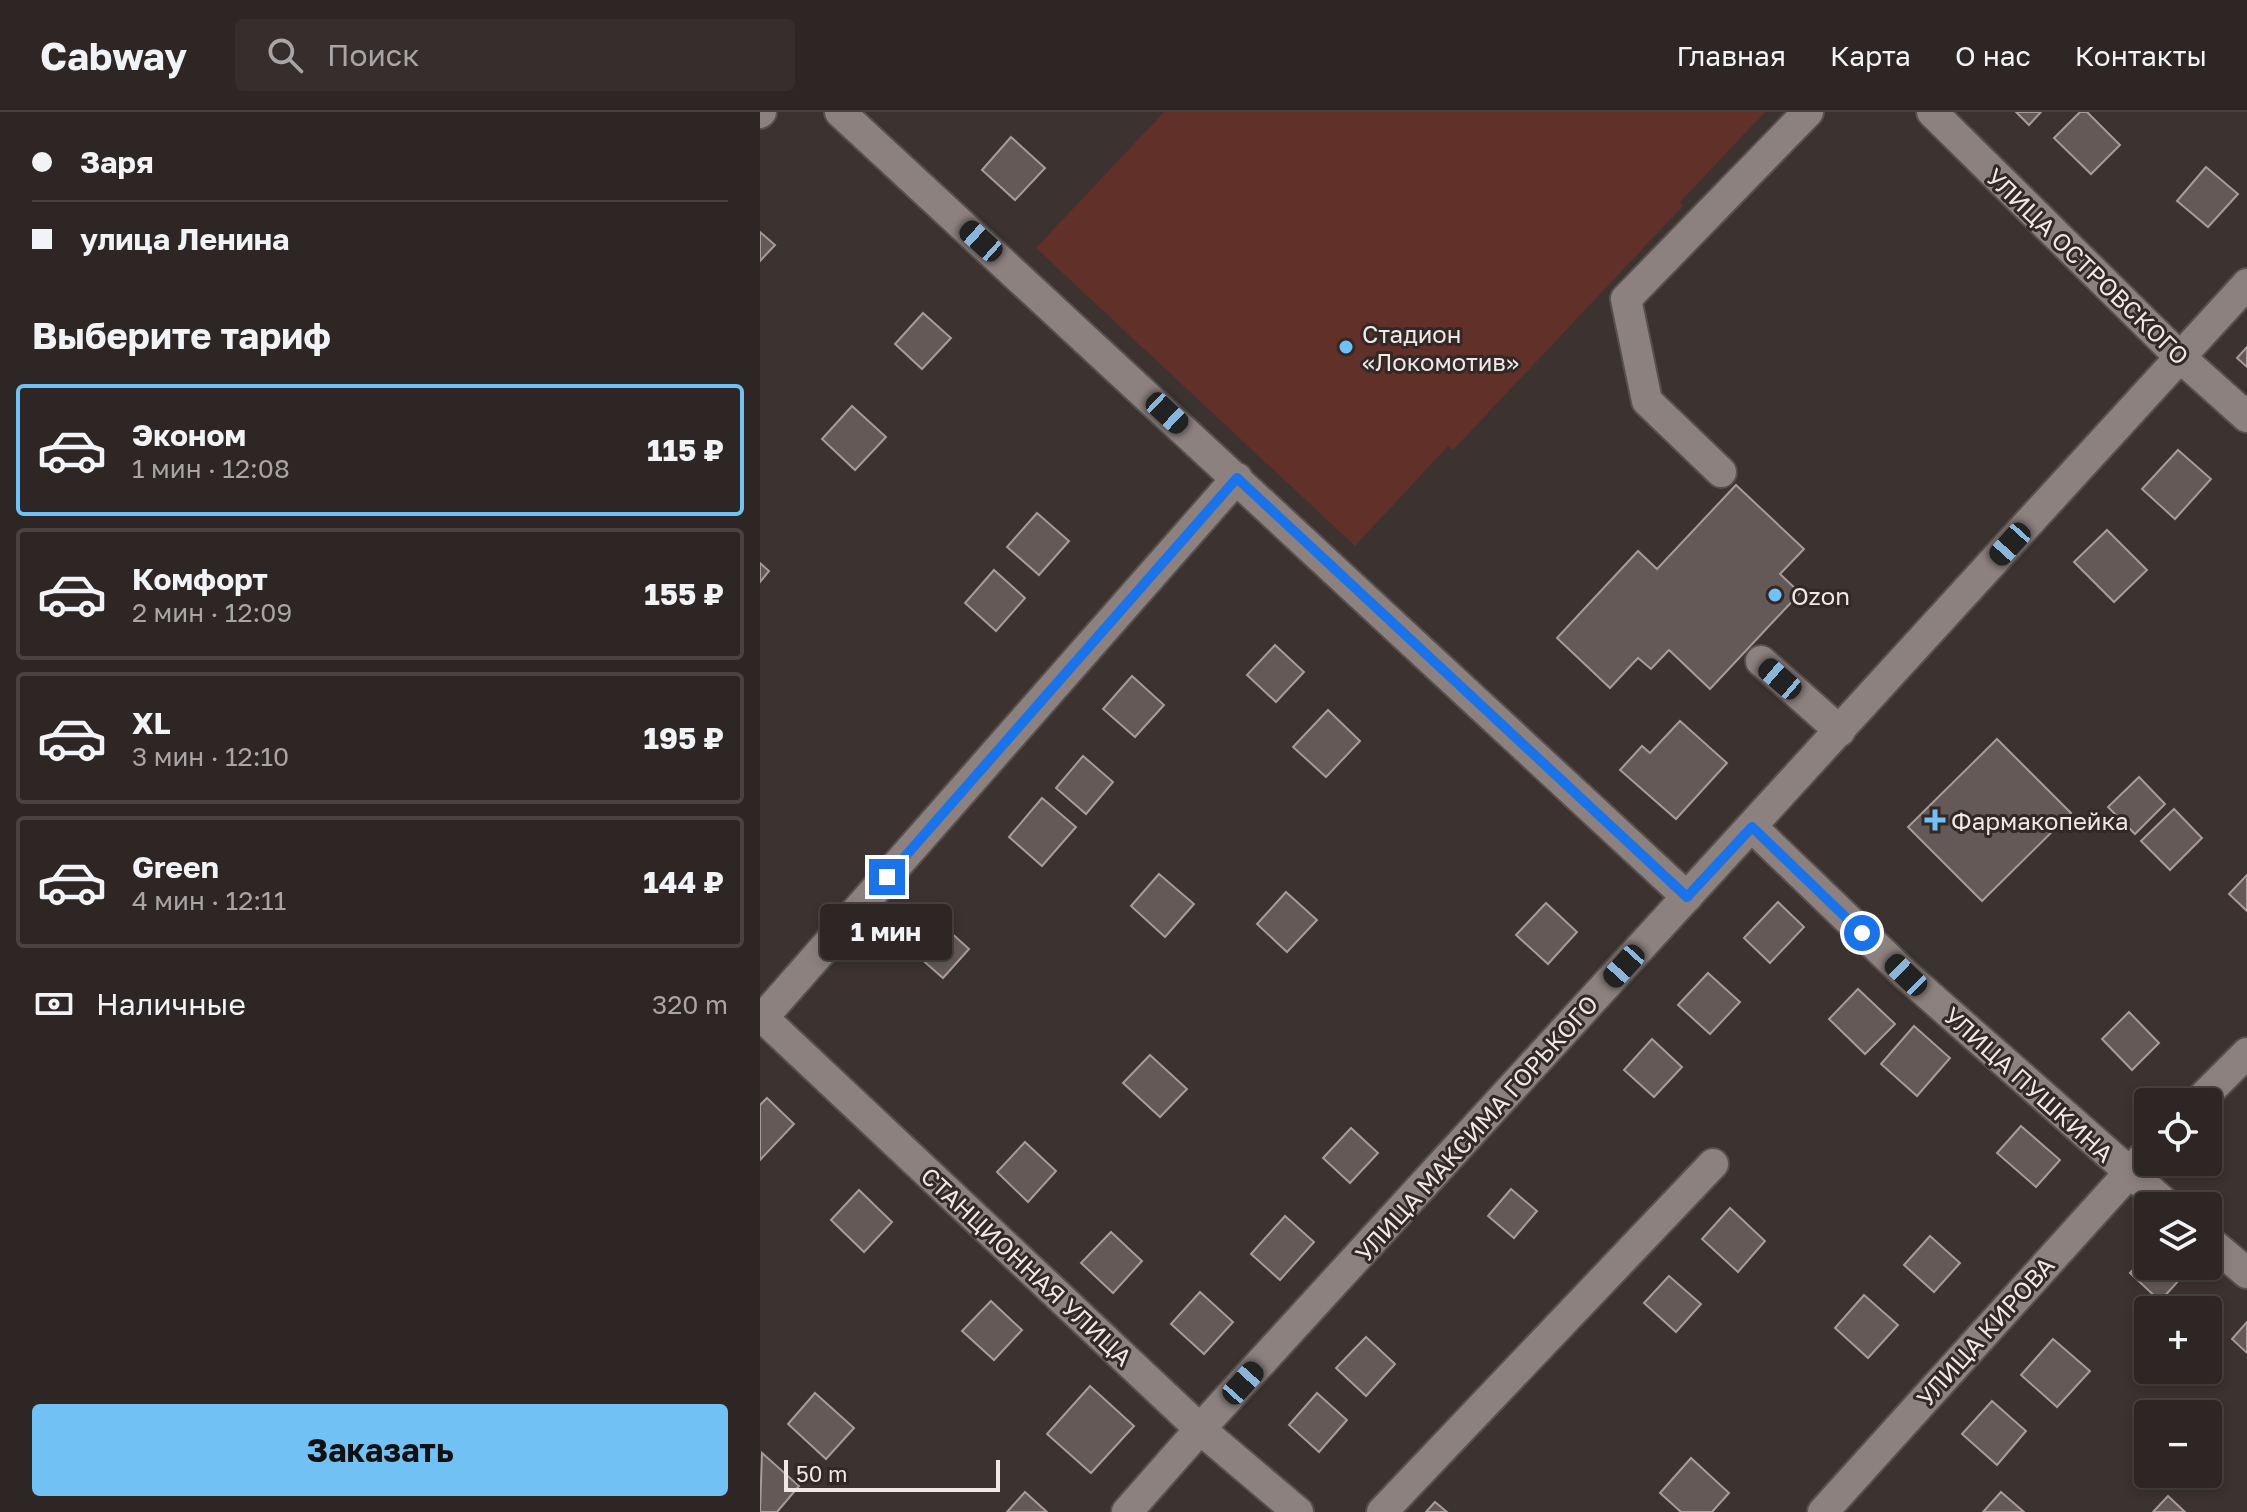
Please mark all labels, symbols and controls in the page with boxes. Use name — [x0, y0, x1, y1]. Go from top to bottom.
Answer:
search box — [235, 19, 795, 91]
text: Cabway — [40, 33, 187, 78]
icon: search — [263, 33, 307, 77]
text: Поиск — [327, 37, 419, 73]
text: Главная — [1676, 39, 1786, 72]
text: Карта — [1830, 39, 1911, 72]
text: О нас — [1955, 39, 2031, 72]
text: Контакты — [2075, 39, 2207, 72]
text: Заря — [80, 144, 153, 180]
street label: УЛИЦА ОСТРОВСКОГО — [1981, 162, 2195, 370]
car — [955, 216, 1007, 266]
text: улица Ленина — [80, 221, 289, 257]
text: Выберите тариф — [32, 314, 331, 357]
place label: Стадион «Локомотив» — [1362, 319, 1519, 376]
marker: Стадион «Локомотив» — [1337, 338, 1355, 356]
car — [1141, 388, 1193, 438]
icon: car — [36, 414, 108, 486]
text: Эконом — [132, 417, 246, 453]
text: 115 ₽ — [647, 432, 724, 468]
text: 1 мин · 12:08 — [132, 453, 290, 484]
car — [1985, 518, 2035, 570]
icon: car — [36, 558, 108, 630]
text: Комфорт — [132, 561, 268, 597]
text: 155 ₽ — [644, 576, 724, 612]
place label: Ozon — [1791, 581, 1850, 610]
marker: Ozon — [1766, 586, 1784, 604]
text: 2 мин · 12:09 — [132, 597, 292, 628]
car — [1754, 654, 1806, 704]
icon: car — [36, 702, 108, 774]
text: XL — [132, 705, 171, 741]
text: 195 ₽ — [643, 720, 724, 756]
text: 3 мин · 12:10 — [132, 741, 289, 772]
place label: Фармакопейка — [1951, 806, 2129, 835]
marker: Фармакопейка — [1926, 811, 1944, 829]
icon: car — [36, 846, 108, 918]
text: Green — [132, 849, 219, 885]
route end — [869, 859, 905, 895]
text: 144 ₽ — [643, 864, 724, 900]
text: 4 мин · 12:11 — [132, 885, 286, 916]
callout: 1 мин — [821, 905, 953, 961]
route start — [1844, 915, 1880, 951]
text: 1 мин — [851, 916, 921, 947]
car — [1599, 940, 1649, 992]
car — [1880, 950, 1932, 1000]
icon: cash — [32, 982, 76, 1026]
text: Наличные — [96, 986, 246, 1022]
text: 320 m — [652, 989, 728, 1020]
street label: УЛИЦА МАКСИМА ГОРЬКОГО — [1349, 989, 1603, 1267]
street label: УЛИЦА ПУШКИНА — [1938, 1000, 2120, 1168]
map controls — [2134, 1088, 2222, 1488]
button: locate — [2134, 1088, 2222, 1176]
street label: СТАНЦИОННАЯ УЛИЦА — [916, 1161, 1138, 1371]
button: layers — [2134, 1192, 2222, 1280]
street label: УЛИЦА КИРОВА — [1910, 1250, 2060, 1412]
button: + — [2134, 1296, 2222, 1384]
car — [1218, 1357, 1268, 1409]
button: − — [2134, 1400, 2222, 1488]
button: Заказать — [32, 1404, 728, 1496]
scale bar — [784, 1456, 1000, 1492]
text: 50 m — [796, 1460, 847, 1487]

